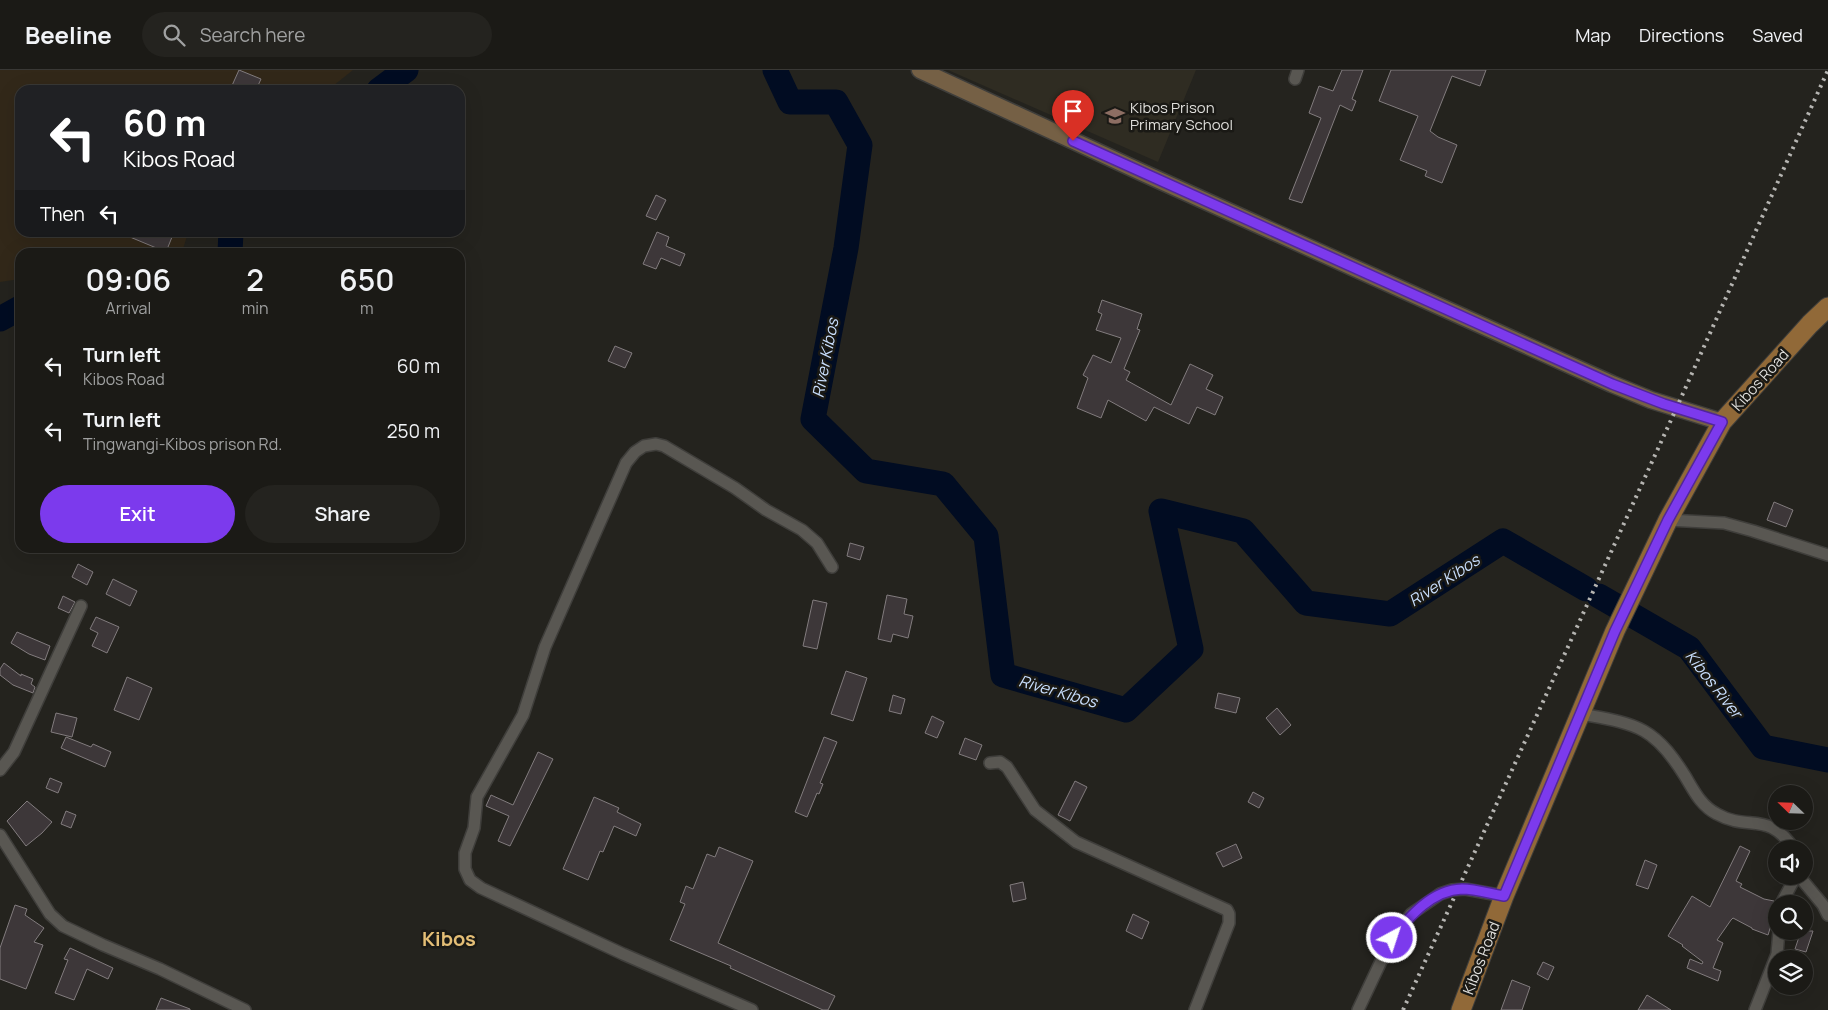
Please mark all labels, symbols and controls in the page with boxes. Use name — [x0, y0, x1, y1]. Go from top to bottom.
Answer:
search box — [142, 12, 492, 57]
text: Beeline — [25, 18, 112, 51]
icon: search — [160, 21, 188, 49]
text: Search here — [200, 22, 305, 48]
text: Map — [1575, 23, 1611, 47]
text: Directions — [1639, 23, 1724, 47]
text: Saved — [1752, 23, 1803, 47]
pin — [1052, 90, 1094, 141]
icon: arrive — [1059, 97, 1087, 125]
place label: Kibos Prison Primary School — [1130, 97, 1233, 135]
text: 60 m — [123, 99, 206, 147]
icon: left — [40, 105, 105, 170]
school or university icon: Kibos Prison Primary School — [1104, 105, 1126, 127]
text: Kibos Road — [123, 144, 235, 174]
icon: left — [95, 200, 123, 228]
text: Then — [40, 201, 85, 227]
text: 09:06 — [86, 259, 171, 300]
text: 2 — [246, 259, 264, 300]
text: 650 — [339, 259, 394, 300]
text: Arrival — [106, 297, 151, 319]
text: min — [242, 297, 269, 319]
text: m — [360, 297, 374, 319]
water label: River Kibos — [807, 315, 844, 400]
text: Turn left — [83, 342, 161, 368]
street label: Kibos Road — [1727, 345, 1793, 415]
icon: left — [40, 352, 68, 380]
text: 60 m — [397, 353, 440, 379]
text: Kibos Road — [83, 368, 165, 390]
text: Turn left — [83, 407, 161, 433]
icon: left — [40, 417, 68, 445]
text: 250 m — [387, 418, 440, 444]
text: Tingwangi-Kibos prison Rd. — [83, 433, 282, 455]
button: Exit — [40, 485, 235, 543]
button: Share — [245, 485, 440, 543]
water label: River Kibos — [1404, 548, 1485, 611]
water label: Kibos River — [1681, 646, 1749, 724]
water label: River Kibos — [1016, 669, 1101, 713]
north arrow — [1768, 785, 1812, 830]
map controls — [1768, 785, 1813, 995]
button: sound — [1768, 840, 1813, 885]
button: search — [1768, 895, 1813, 940]
position arrow — [1365, 911, 1417, 963]
street label: Kibos Road — [1457, 919, 1505, 997]
district label: Kibos — [422, 925, 476, 952]
button: layers — [1768, 950, 1813, 995]

